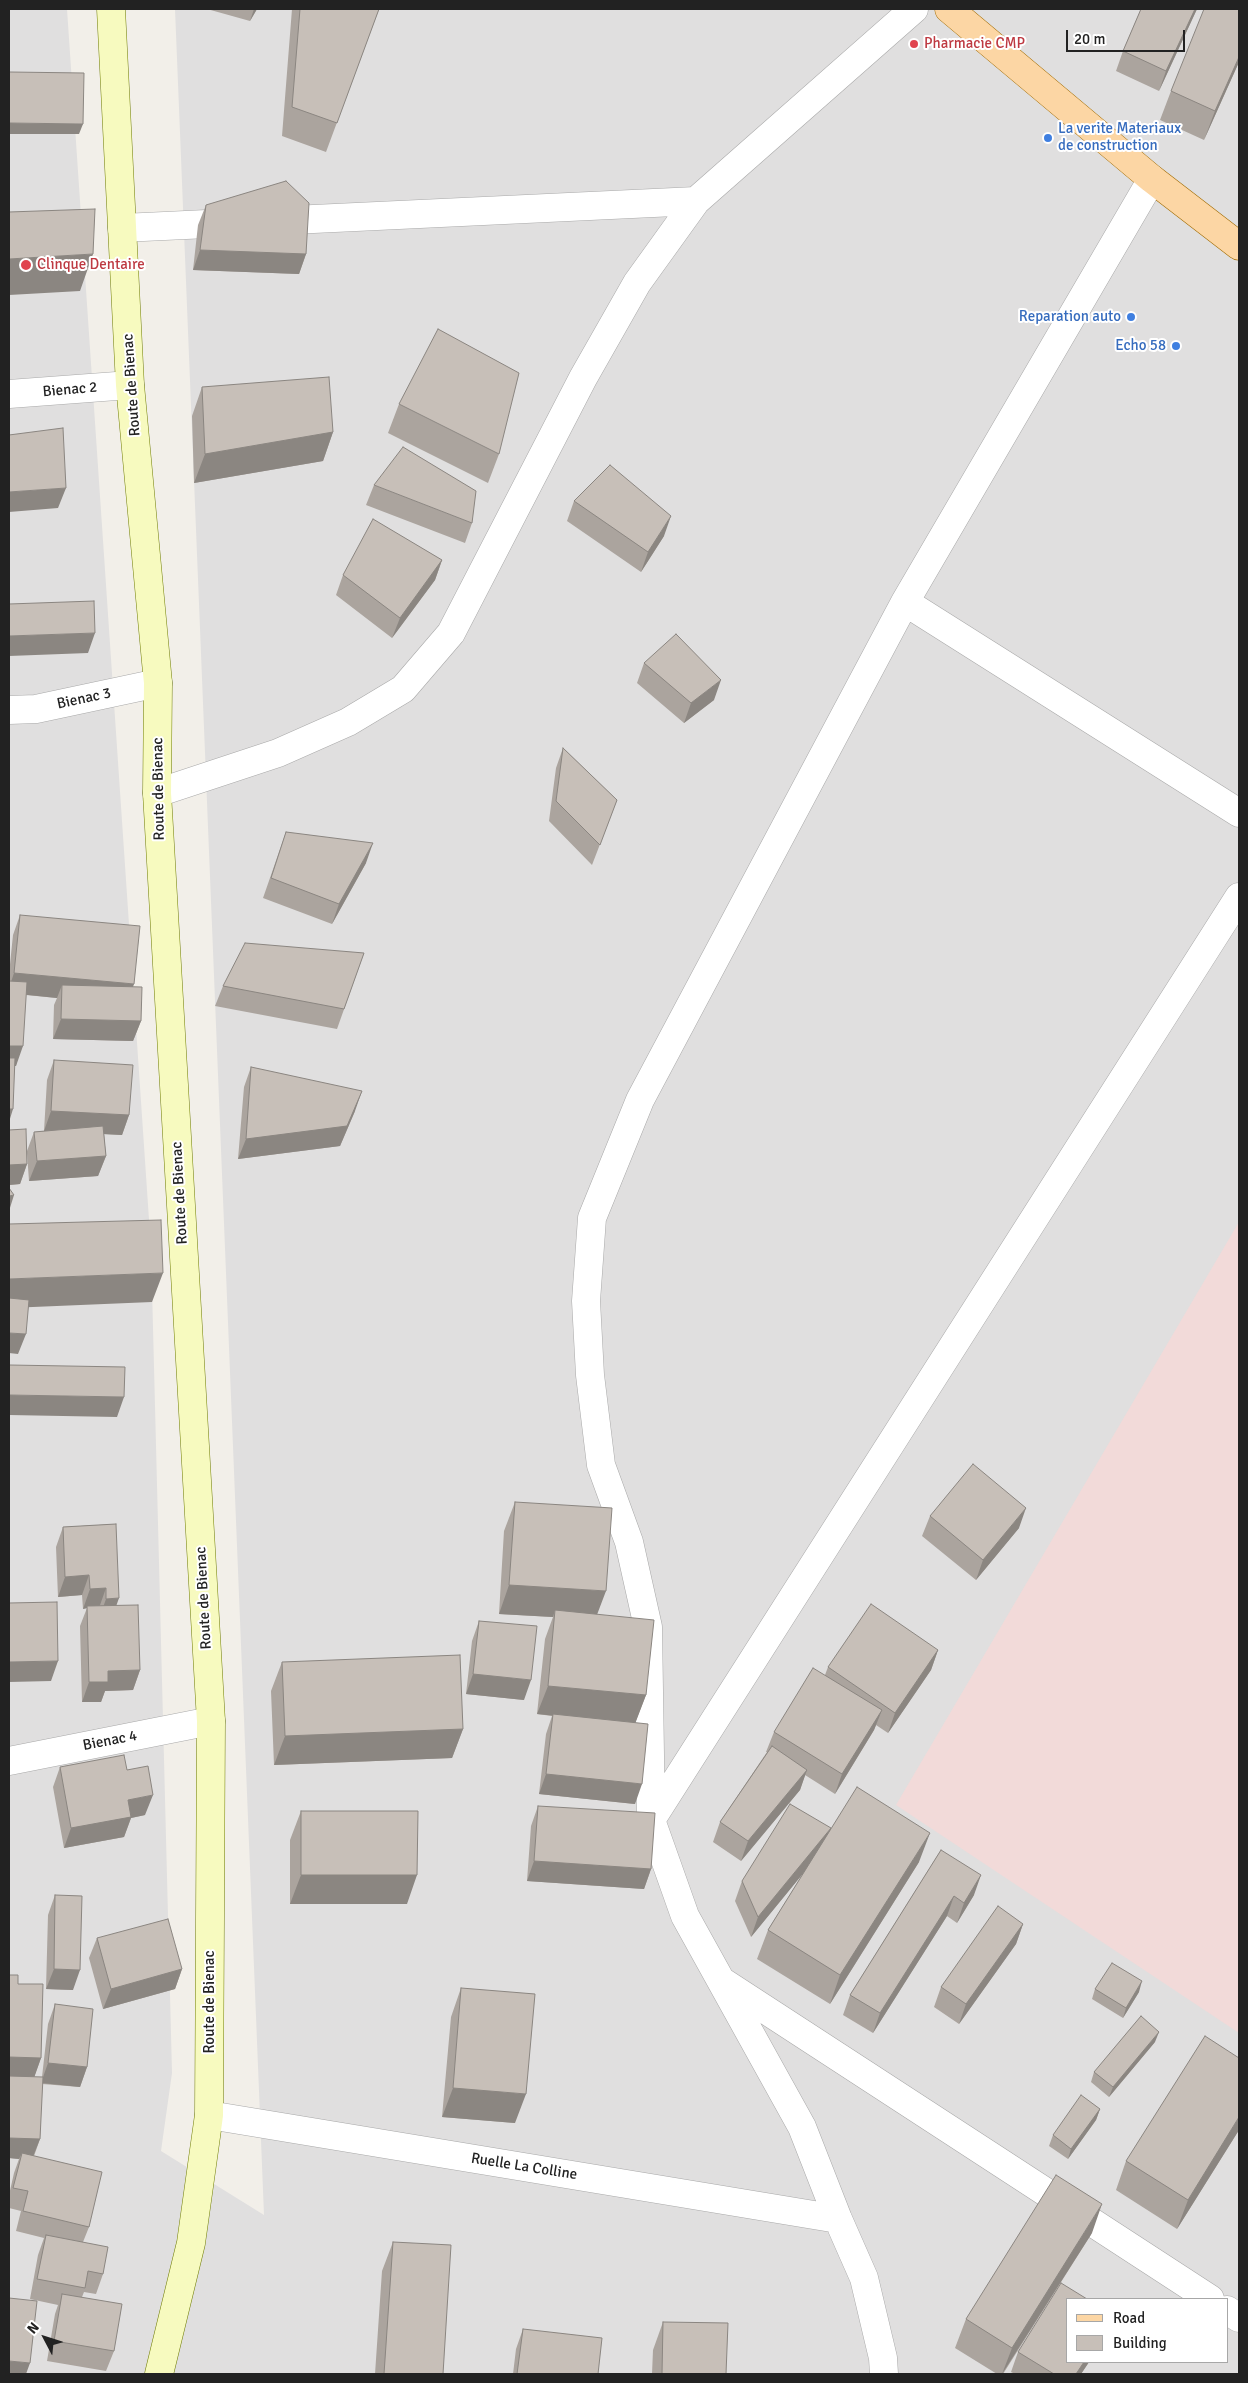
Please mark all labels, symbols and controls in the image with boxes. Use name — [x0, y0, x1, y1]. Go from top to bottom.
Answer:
scale bar — [1068, 20, 1187, 52]
text: 20 m — [1074, 30, 1105, 48]
place label: Pharmacie CMP — [924, 35, 1025, 53]
marker: Pharmacie CMP — [908, 38, 920, 50]
place label: La verite Materiaux de construction — [1058, 120, 1181, 155]
marker: La verite Materiaux de construction — [1042, 132, 1054, 144]
place label: Clinque Dentaire — [37, 256, 145, 274]
marker: Clinque Dentaire — [19, 258, 33, 272]
place label: Reparation auto — [1019, 308, 1121, 326]
marker: Reparation auto — [1125, 311, 1137, 323]
street label: Route de Bienac — [119, 333, 145, 437]
place label: Echo 58 — [1115, 337, 1166, 355]
marker: Echo 58 — [1170, 340, 1182, 352]
street label: Bienac 2 — [42, 379, 98, 401]
street label: Bienac 3 — [55, 684, 113, 714]
street label: Route de Bienac — [149, 737, 169, 841]
street label: Route de Bienac — [168, 1141, 192, 1245]
street label: Route de Bienac — [192, 1546, 216, 1650]
street label: Bienac 4 — [81, 1727, 139, 1755]
street label: Route de Bienac — [201, 1951, 219, 2053]
street label: Ruelle La Colline — [470, 2150, 578, 2184]
legend — [1066, 2298, 1228, 2363]
text: Road — [1113, 2309, 1145, 2327]
north arrow — [20, 2313, 70, 2363]
text: N — [23, 2319, 43, 2337]
text: Building — [1113, 2334, 1167, 2352]

